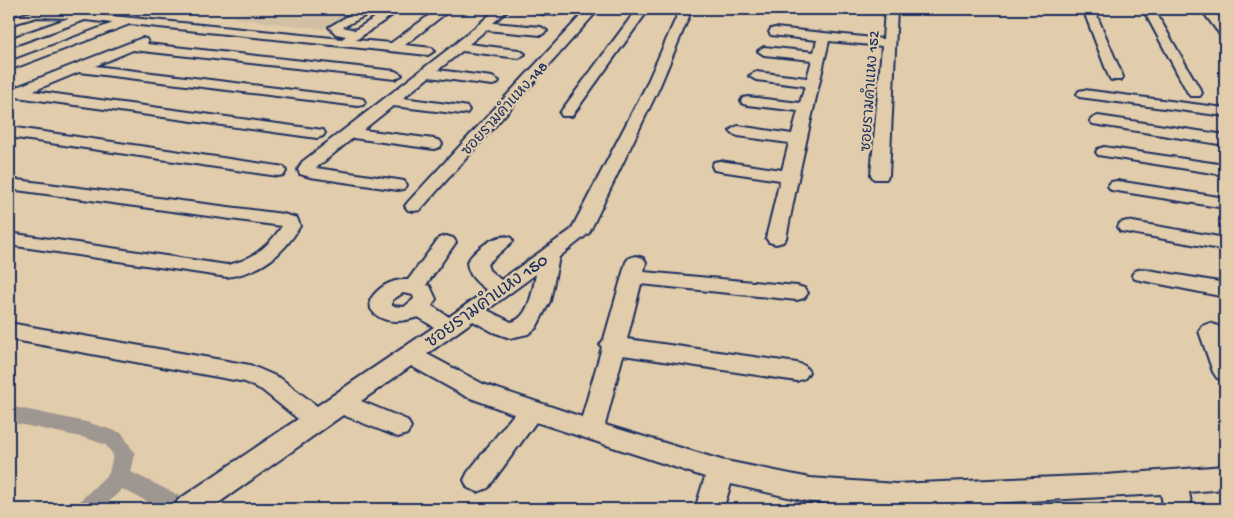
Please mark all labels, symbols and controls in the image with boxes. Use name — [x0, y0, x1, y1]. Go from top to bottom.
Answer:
street label: ซอยรามคำแหง 152 — [856, 30, 884, 152]
street label: ซอยรามคำแหง 148 — [457, 57, 553, 160]
street label: ซอยรามคำแหง 150 — [420, 247, 553, 354]

